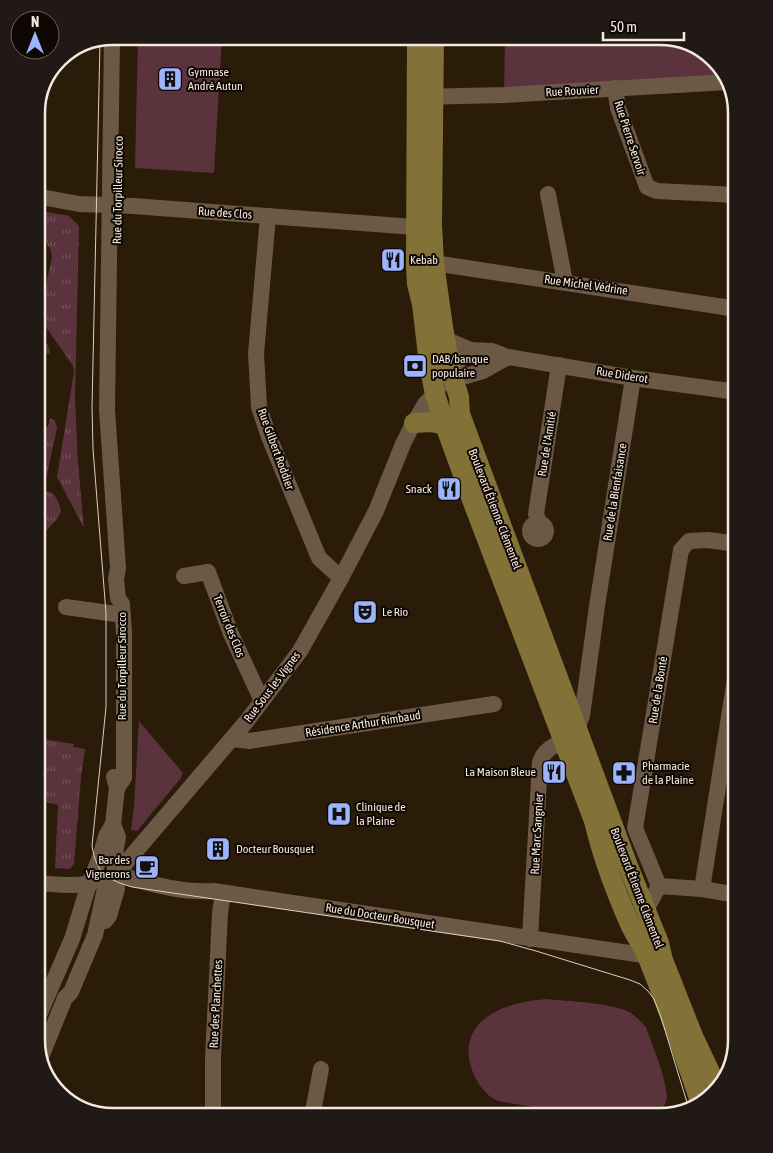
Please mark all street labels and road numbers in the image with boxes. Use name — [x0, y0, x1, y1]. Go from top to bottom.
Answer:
street label: Rue Rouvier — [545, 83, 599, 99]
street label: Rue Pierre Servoir — [611, 99, 649, 178]
street label: Rue du Torpilleur Sirocco — [110, 135, 126, 244]
street label: Rue des Clos — [197, 204, 253, 222]
street label: Rue Michel Védrine — [543, 272, 629, 298]
street label: Rue Diderot — [595, 364, 649, 386]
street label: Rue Gilbert Roddier — [255, 406, 297, 492]
street label: Rue de l'Amitié — [535, 410, 559, 478]
street label: Rue de la Bienfaisance — [600, 442, 630, 542]
street label: Boulevard Étienne Clémentel — [466, 447, 525, 572]
street label: Terroir des Clos — [210, 593, 248, 659]
street label: Rue du Torpilleur Sirocco — [115, 611, 129, 720]
street label: Rue Sous les Vignes — [241, 649, 303, 725]
street label: Rue de la Bonté — [646, 655, 670, 725]
street label: Résidence Arthur Rimbaud — [304, 708, 422, 740]
street label: Rue Marc Sangnier — [528, 793, 546, 875]
street label: Boulevard Étienne Clémentel — [608, 826, 667, 951]
street label: Rue du Docteur Bousquet — [324, 900, 436, 932]
street label: Rue des Planchettes — [207, 959, 225, 1049]

